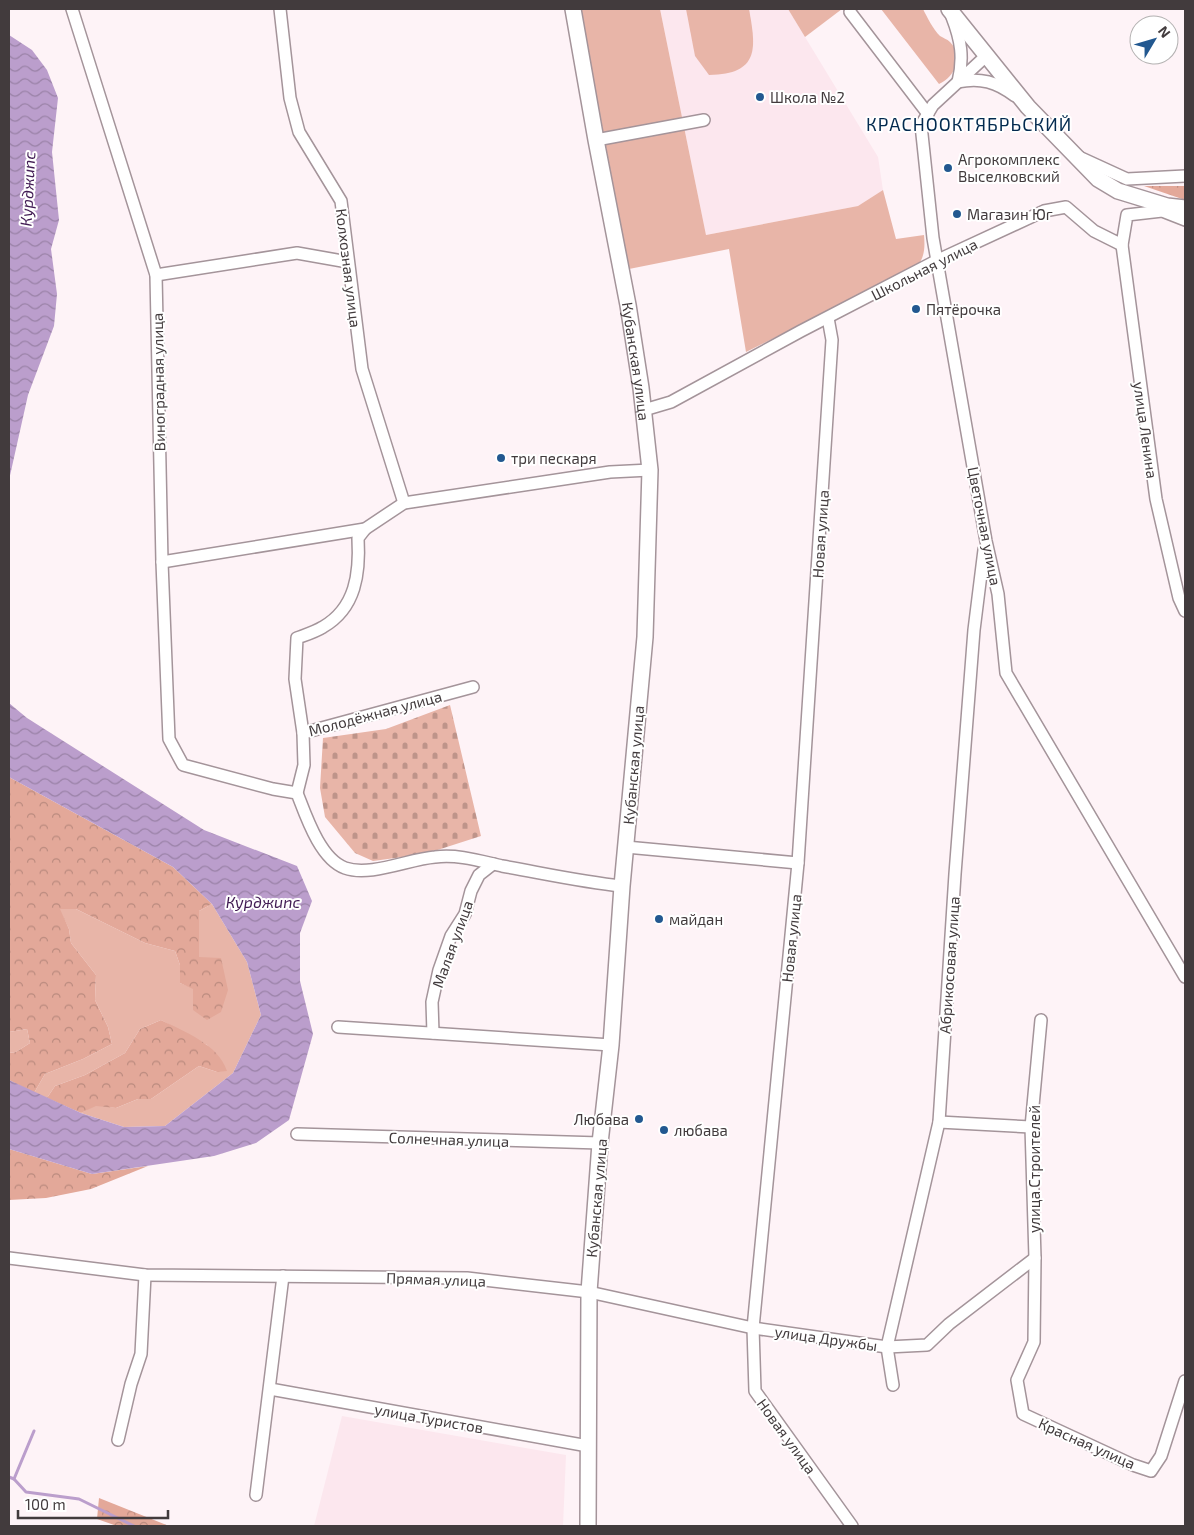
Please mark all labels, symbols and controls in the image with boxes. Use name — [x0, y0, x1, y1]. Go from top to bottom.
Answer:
north arrow — [1129, 15, 1179, 65]
text: N — [1155, 22, 1174, 41]
place label: Школа №2 — [770, 88, 845, 106]
marker: Школа №2 — [754, 91, 766, 103]
district label: КРАСНООКТЯБРЬСКИЙ — [866, 113, 1072, 135]
place label: Агрокомплекс Выселковский — [958, 150, 1060, 185]
water label: Курджипс — [16, 151, 38, 227]
marker: Агрокомплекс Выселковский — [942, 162, 954, 174]
place label: Магазин Юг — [967, 205, 1053, 223]
street label: Колхозная улица — [332, 207, 365, 329]
marker: Магазин Юг — [951, 208, 963, 220]
street label: Школьная улица — [868, 234, 981, 304]
place label: Пятёрочка — [926, 300, 1001, 318]
street label: Кубанская улица — [619, 301, 654, 421]
marker: Пятёрочка — [910, 303, 922, 315]
street label: Виноградная улица — [148, 313, 169, 451]
street label: улица Ленина — [1129, 380, 1162, 480]
place label: три пескаря — [511, 449, 597, 467]
marker: три пескаря — [495, 452, 507, 464]
street label: Цветочная улица — [964, 465, 1005, 587]
street label: Новая улица — [808, 489, 833, 579]
street label: Молодёжная улица — [306, 687, 444, 740]
street label: Кубанская улица — [619, 705, 648, 825]
water label: Курджипс — [226, 892, 301, 911]
street label: Новая улица — [777, 893, 806, 983]
street label: Абрикосовая улица — [935, 896, 964, 1034]
street label: Малая улица — [428, 898, 477, 990]
place label: майдан — [669, 910, 723, 928]
marker: майдан — [653, 913, 665, 925]
street label: улица Строителей — [1025, 1105, 1044, 1233]
place label: Любава — [574, 1110, 629, 1128]
marker: Любава — [633, 1113, 645, 1125]
place label: любава — [674, 1121, 728, 1139]
marker: любава — [658, 1124, 670, 1136]
street label: Солнечная улица — [388, 1128, 510, 1151]
street label: Кубанская улица — [582, 1138, 611, 1258]
street label: Прямая улица — [386, 1268, 486, 1291]
street label: улица Дружбы — [773, 1322, 879, 1355]
street label: Новая улица — [753, 1395, 820, 1478]
street label: улица Туристов — [373, 1400, 485, 1437]
street label: Красная улица — [1036, 1414, 1138, 1473]
scale bar — [18, 1488, 168, 1520]
text: 100 m — [25, 1495, 66, 1513]

